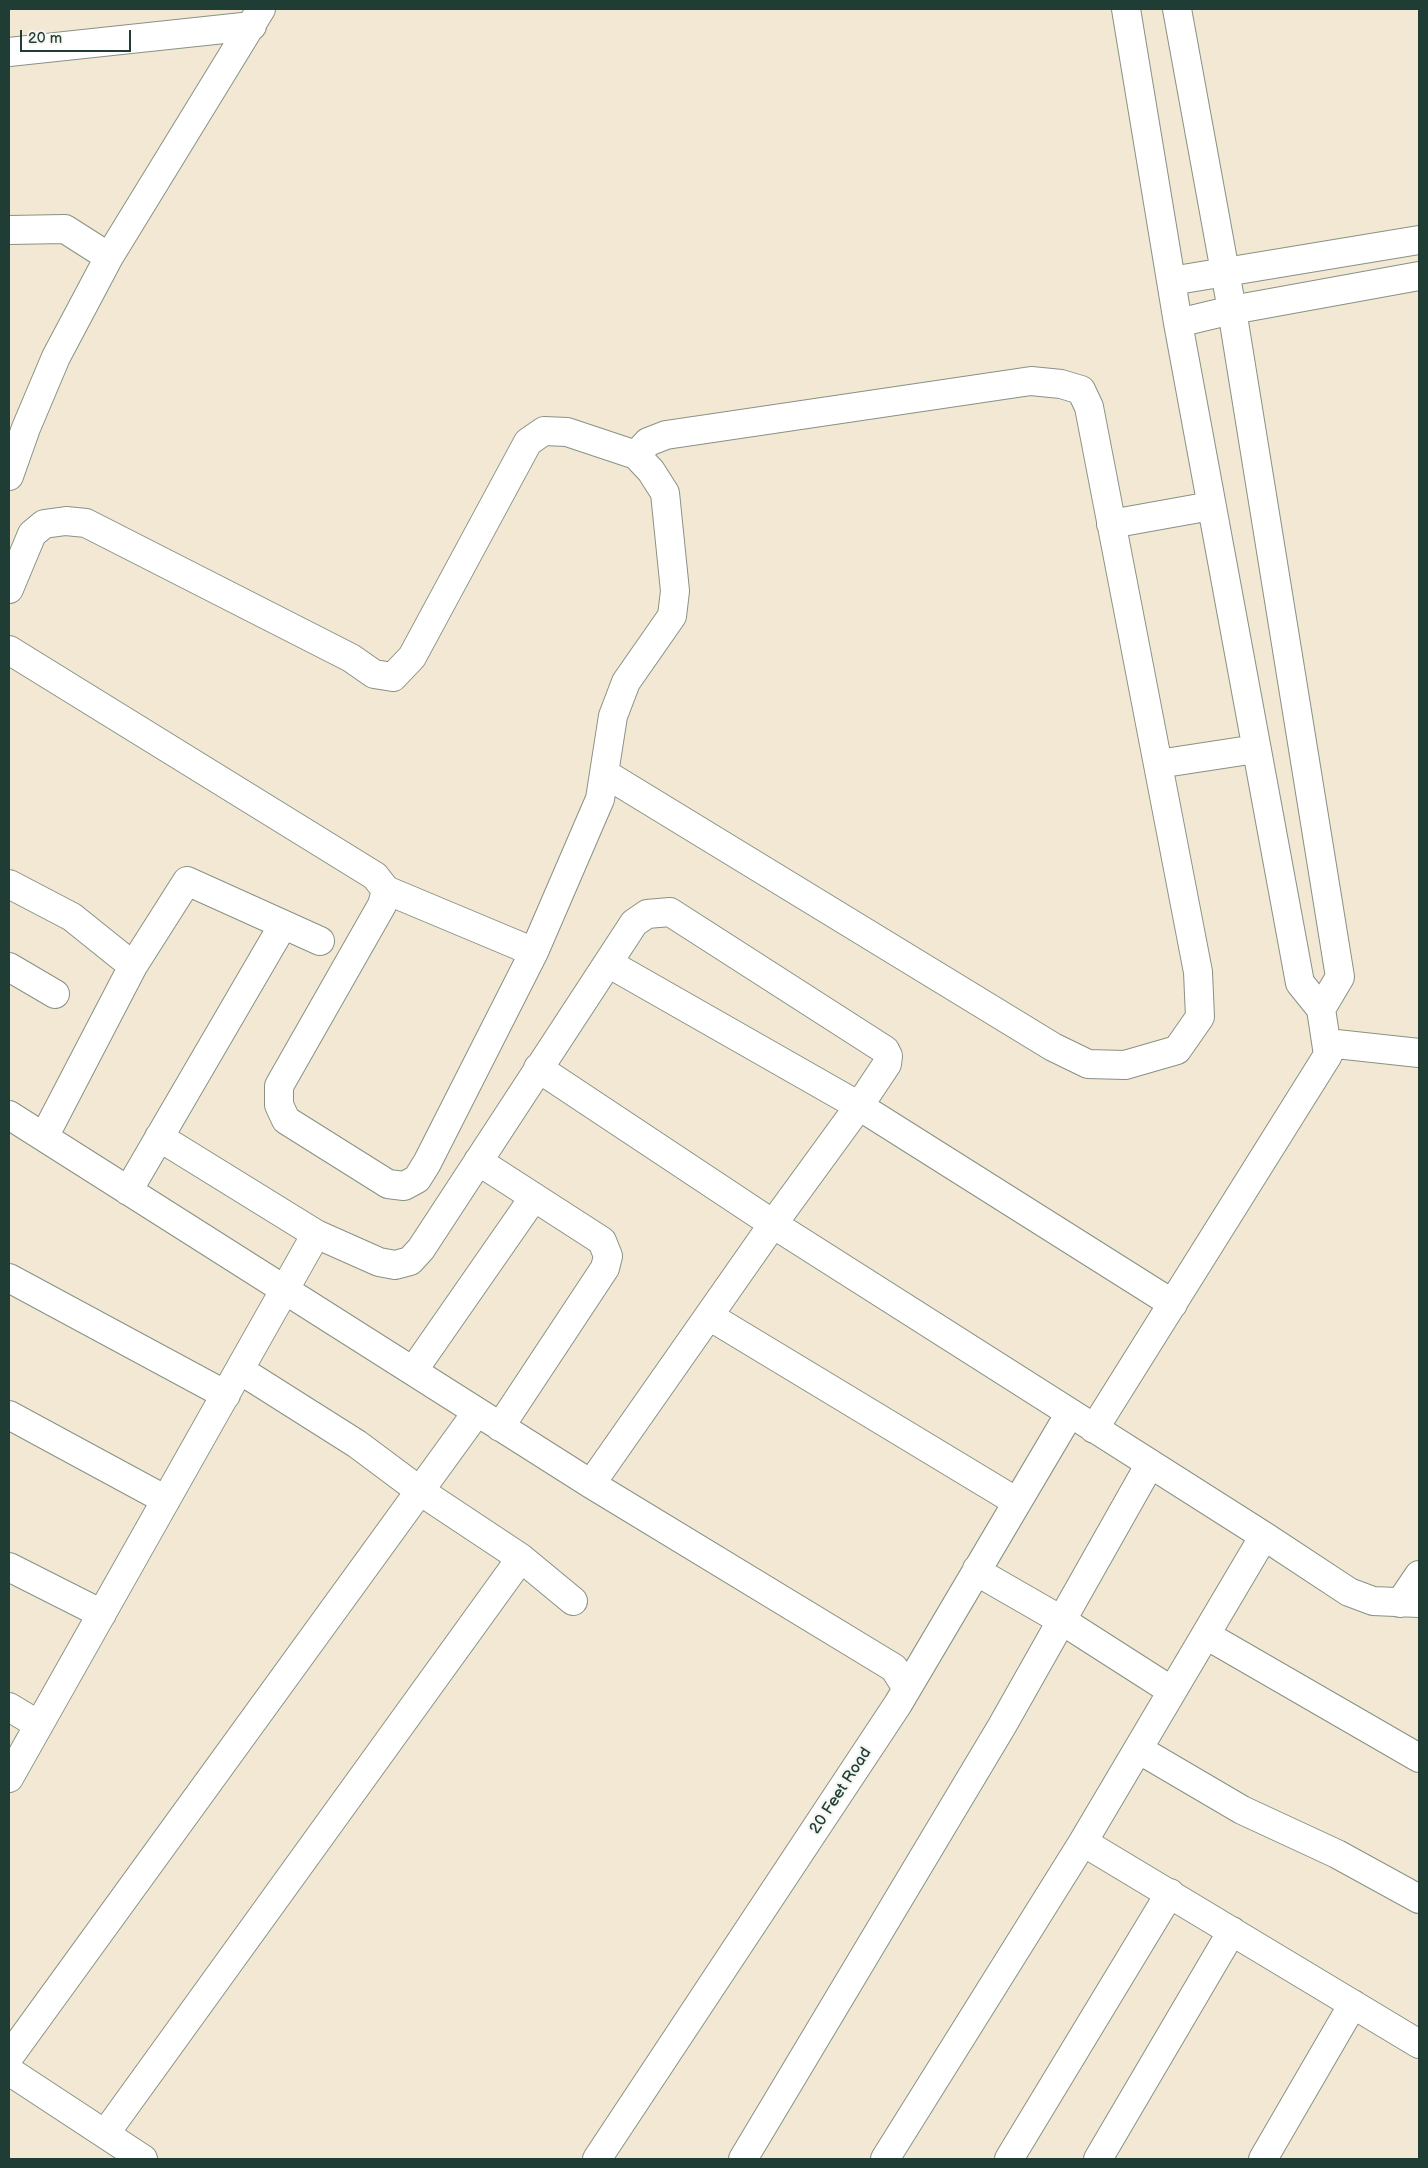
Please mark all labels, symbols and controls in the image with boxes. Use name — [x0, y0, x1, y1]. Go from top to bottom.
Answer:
scale bar — [22, 20, 134, 52]
text: 20 m — [28, 29, 62, 48]
street label: 20 Feet Road — [806, 1744, 876, 1838]

